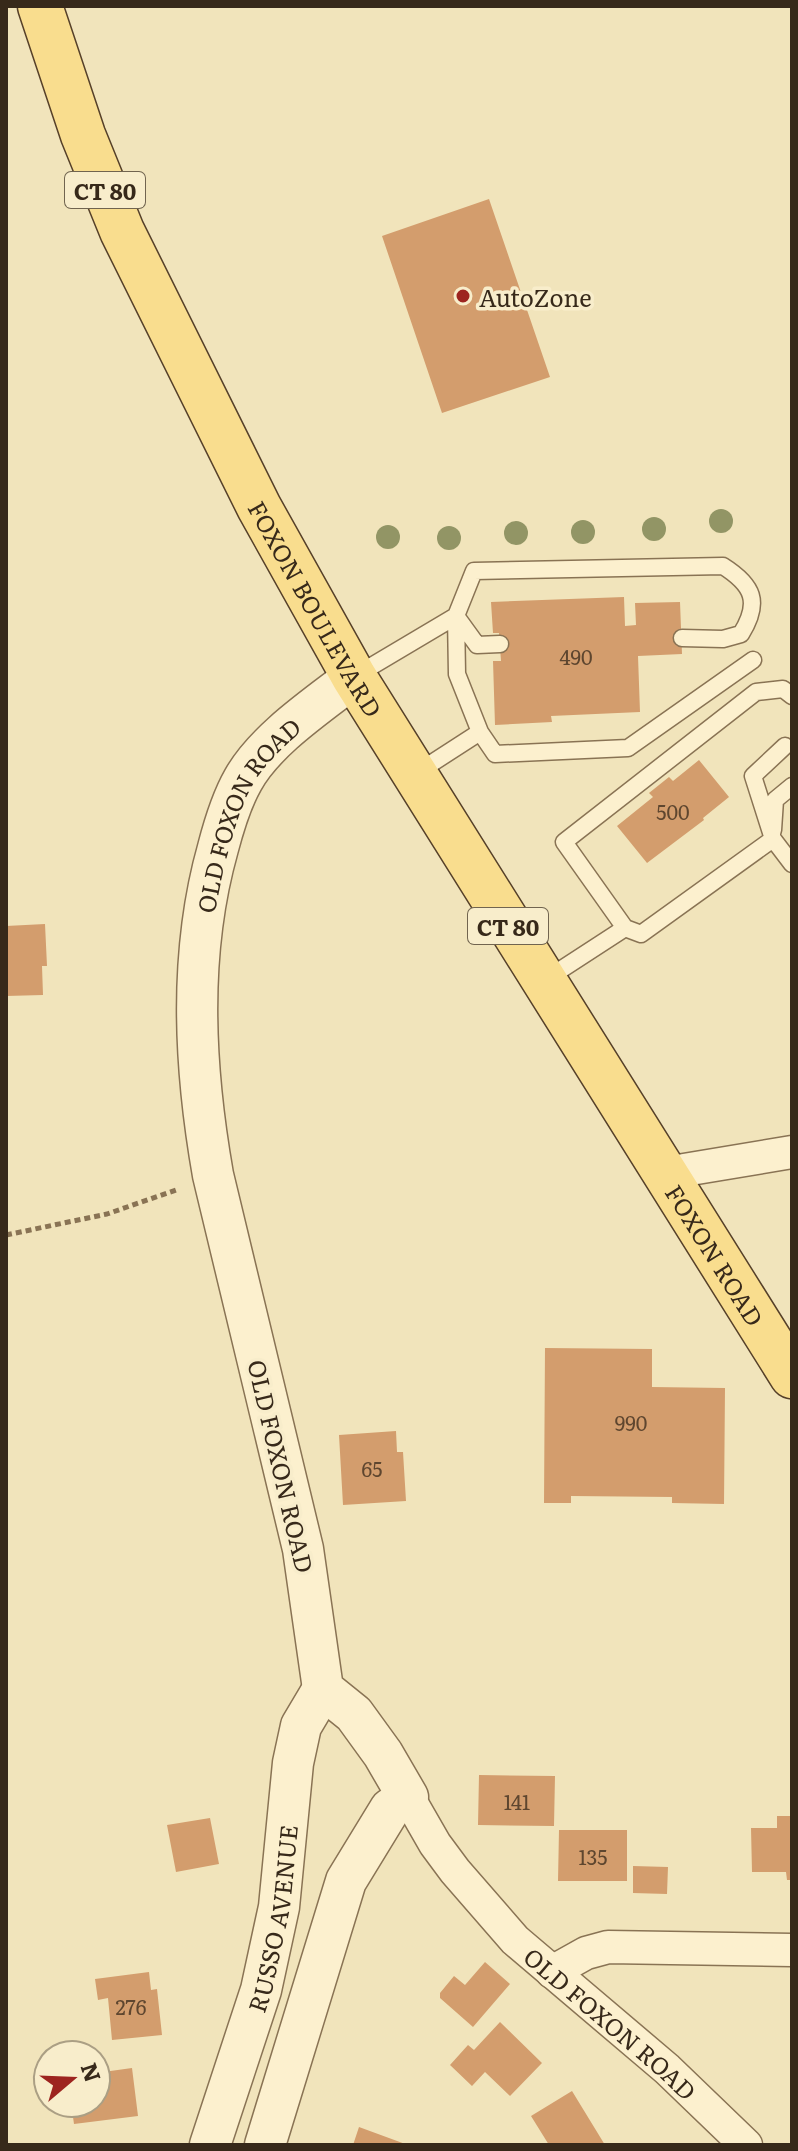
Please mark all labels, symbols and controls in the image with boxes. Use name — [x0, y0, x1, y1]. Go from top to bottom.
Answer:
road number: CT 80 — [65, 172, 145, 208]
place label: AutoZone — [479, 279, 592, 314]
marker: AutoZone — [454, 287, 472, 305]
street label: FOXON BOULEVARD — [241, 494, 392, 723]
house number: 490 — [559, 641, 593, 671]
street label: OLD FOXON ROAD — [187, 708, 307, 915]
house number: 500 — [656, 796, 690, 826]
road number: CT 80 — [468, 908, 548, 944]
street label: FOXON ROAD — [658, 1177, 774, 1332]
street label: OLD FOXON ROAD — [240, 1356, 324, 1576]
house number: 990 — [615, 1407, 647, 1437]
house number: 65 — [362, 1453, 382, 1483]
house number: 141 — [504, 1786, 530, 1816]
street label: RUSSO AVENUE — [237, 1823, 304, 2016]
house number: 135 — [578, 1841, 608, 1871]
street label: OLD FOXON ROAD — [517, 1938, 705, 2107]
house number: 276 — [116, 1991, 147, 2021]
north arrow — [32, 2039, 112, 2119]
text: N — [74, 2058, 111, 2086]

